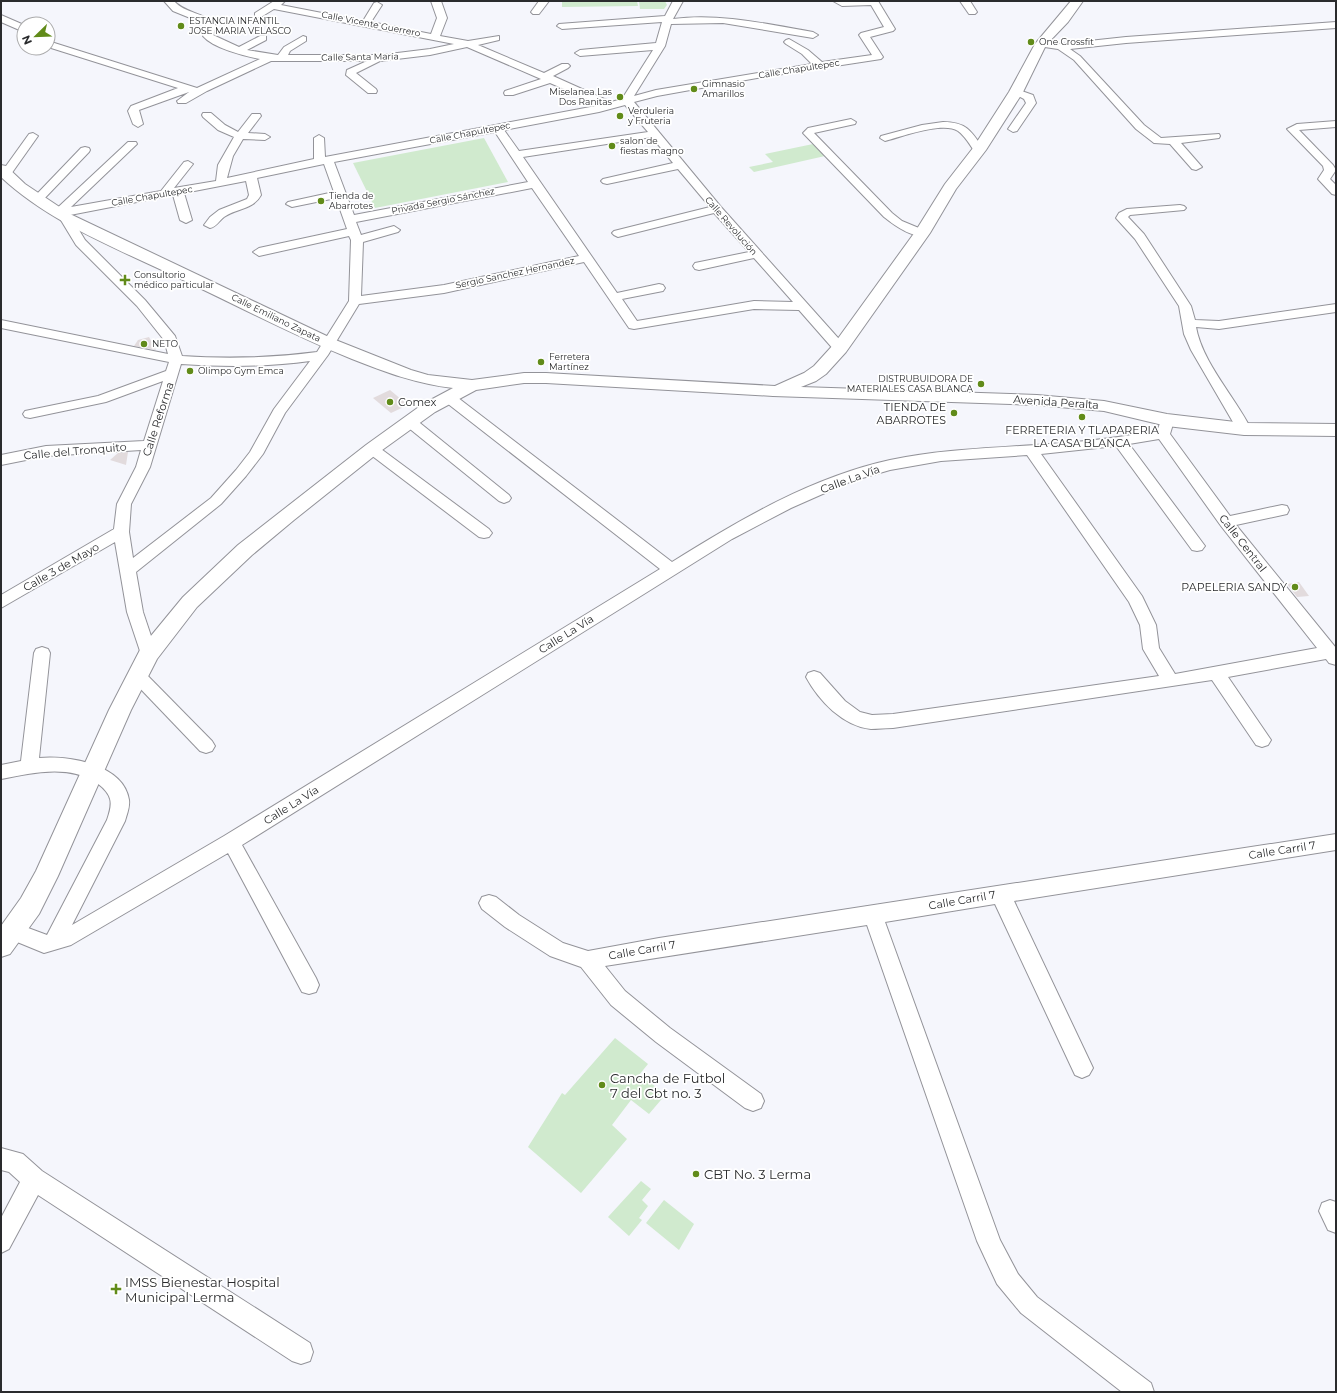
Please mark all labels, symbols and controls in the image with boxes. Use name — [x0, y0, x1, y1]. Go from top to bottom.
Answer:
street label: Calle Vicente Guerrero — [321, 9, 422, 39]
place label: ESTANCIA INFANTIL JOSE MARIA VELASCO — [188, 15, 292, 36]
north arrow — [16, 16, 56, 56]
marker: ESTANCIA INFANTIL JOSE MARIA VELASCO — [176, 21, 186, 31]
text: N — [19, 33, 35, 47]
place label: One Crossfit — [1039, 36, 1094, 47]
marker: One Crossfit — [1026, 37, 1036, 47]
street label: Calle Santa María — [321, 50, 399, 63]
street label: Calle Chapultepec — [758, 57, 840, 80]
place label: Gimnasio Amarillos — [702, 78, 745, 99]
marker: Gimnasio Amarillos — [689, 84, 699, 94]
place label: Miselanea Las Dos Ranitas — [549, 86, 613, 107]
marker: Miselanea Las Dos Ranitas — [615, 92, 625, 102]
place label: Verduleria y Fruteria — [627, 105, 674, 126]
marker: Verduleria y Fruteria — [615, 111, 625, 121]
street label: Calle Chapultepec — [429, 119, 511, 146]
place label: salon de fiestas magno — [620, 135, 684, 156]
marker: salon de fiestas magno — [607, 141, 617, 151]
street label: Calle Chapultepec — [111, 183, 193, 208]
street label: Privada Sergio Sánchez — [390, 185, 496, 216]
place label: Tienda de Abarrotes — [329, 190, 374, 211]
street label: Calle Revolución — [703, 194, 760, 257]
marker: Tienda de Abarrotes — [316, 196, 326, 206]
street label: Sergio Sanchez Hernandez — [454, 254, 576, 290]
place label: Consultorio médico particular — [134, 269, 215, 290]
marker: Consultorio médico particular — [119, 274, 131, 286]
street label: Calle Emiliano Zapata — [230, 291, 323, 344]
place label: NETO — [152, 338, 178, 349]
marker: NETO — [139, 339, 149, 349]
place label: Ferretera Martínez — [549, 351, 590, 372]
marker: Ferretera Martínez — [536, 357, 546, 367]
place label: Olimpo Gym Emca — [198, 365, 284, 376]
marker: Olimpo Gym Emca — [185, 366, 195, 376]
place label: DISTRUBUIDORA DE MATERIALES CASA BLANCA — [847, 373, 974, 394]
marker: DISTRUBUIDORA DE MATERIALES CASA BLANCA — [976, 379, 986, 389]
street label: Calle Reforma — [139, 380, 177, 458]
street label: Avenida Peralta — [1013, 392, 1099, 412]
place label: Comex — [398, 395, 437, 409]
marker: Comex — [385, 397, 395, 407]
place label: TIENDA DE ABARROTES — [877, 400, 946, 427]
marker: TIENDA DE ABARROTES — [949, 408, 959, 418]
marker: FERRETERIA Y TLAPARERIA LA CASA BLANCA — [1077, 412, 1087, 422]
place label: FERRETERIA Y TLAPARERIA LA CASA BLANCA — [1005, 423, 1159, 450]
street label: Calle del Tronquito — [23, 440, 127, 462]
street label: Calle La Vía — [818, 462, 882, 496]
street label: Calle Central — [1216, 511, 1270, 575]
street label: Calle 3 de Mayo — [21, 540, 101, 594]
place label: PAPELERIA SANDY — [1181, 580, 1287, 594]
marker: PAPELERIA SANDY — [1290, 582, 1300, 592]
street label: Calle La Vía — [536, 612, 596, 656]
street label: Calle La Vía — [261, 783, 321, 827]
street label: Calle Carril 7 — [1247, 838, 1317, 862]
street label: Calle Carril 7 — [927, 887, 997, 913]
street label: Calle Carril 7 — [607, 937, 677, 963]
place label: Cancha de Futbol 7 del Cbt no. 3 — [610, 1070, 725, 1101]
marker: Cancha de Futbol 7 del Cbt no. 3 — [597, 1080, 607, 1090]
place label: CBT No. 3 Lerma — [704, 1166, 811, 1182]
marker: CBT No. 3 Lerma — [691, 1169, 701, 1179]
place label: IMSS Bienestar Hospital Municipal Lerma — [125, 1274, 280, 1305]
marker: IMSS Bienestar Hospital Municipal Lerma — [110, 1283, 122, 1295]

